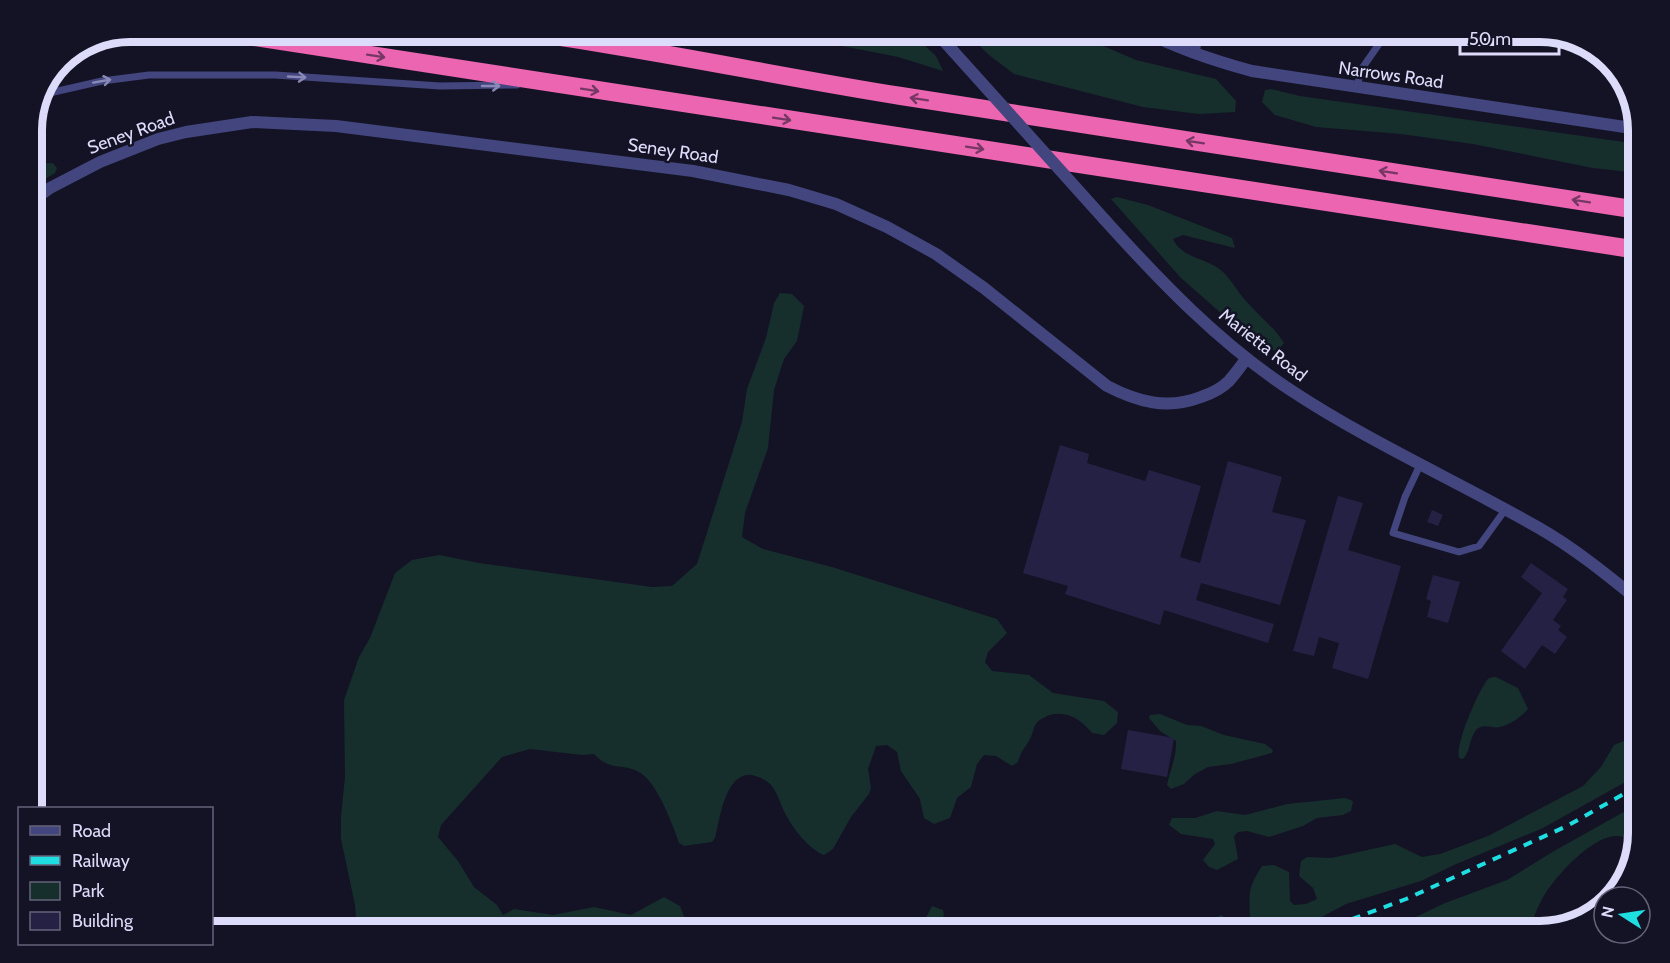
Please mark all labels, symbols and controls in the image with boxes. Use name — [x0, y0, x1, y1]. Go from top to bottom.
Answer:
scale bar — [1460, 18, 1559, 56]
text: 50 m — [1469, 28, 1511, 50]
one-way arrow — [366, 51, 386, 62]
street label: Narrows Road — [1337, 57, 1445, 93]
one-way arrow — [286, 71, 306, 82]
one-way arrow — [92, 76, 111, 87]
one-way arrow — [481, 80, 501, 91]
one-way arrow — [579, 84, 599, 95]
one-way arrow — [910, 94, 930, 105]
street label: Seney Road — [84, 107, 178, 159]
one-way arrow — [772, 113, 792, 124]
street label: Seney Road — [626, 134, 720, 168]
one-way arrow — [1186, 137, 1205, 148]
one-way arrow — [965, 142, 985, 153]
one-way arrow — [1378, 166, 1398, 177]
one-way arrow — [1571, 196, 1591, 207]
street label: Marietta Road — [1215, 304, 1311, 386]
legend — [18, 807, 213, 945]
text: Road — [72, 820, 111, 842]
text: Railway — [72, 850, 130, 872]
text: Park — [72, 880, 105, 902]
north arrow — [1592, 885, 1652, 945]
text: N — [1597, 904, 1618, 919]
text: Building — [72, 910, 134, 932]

